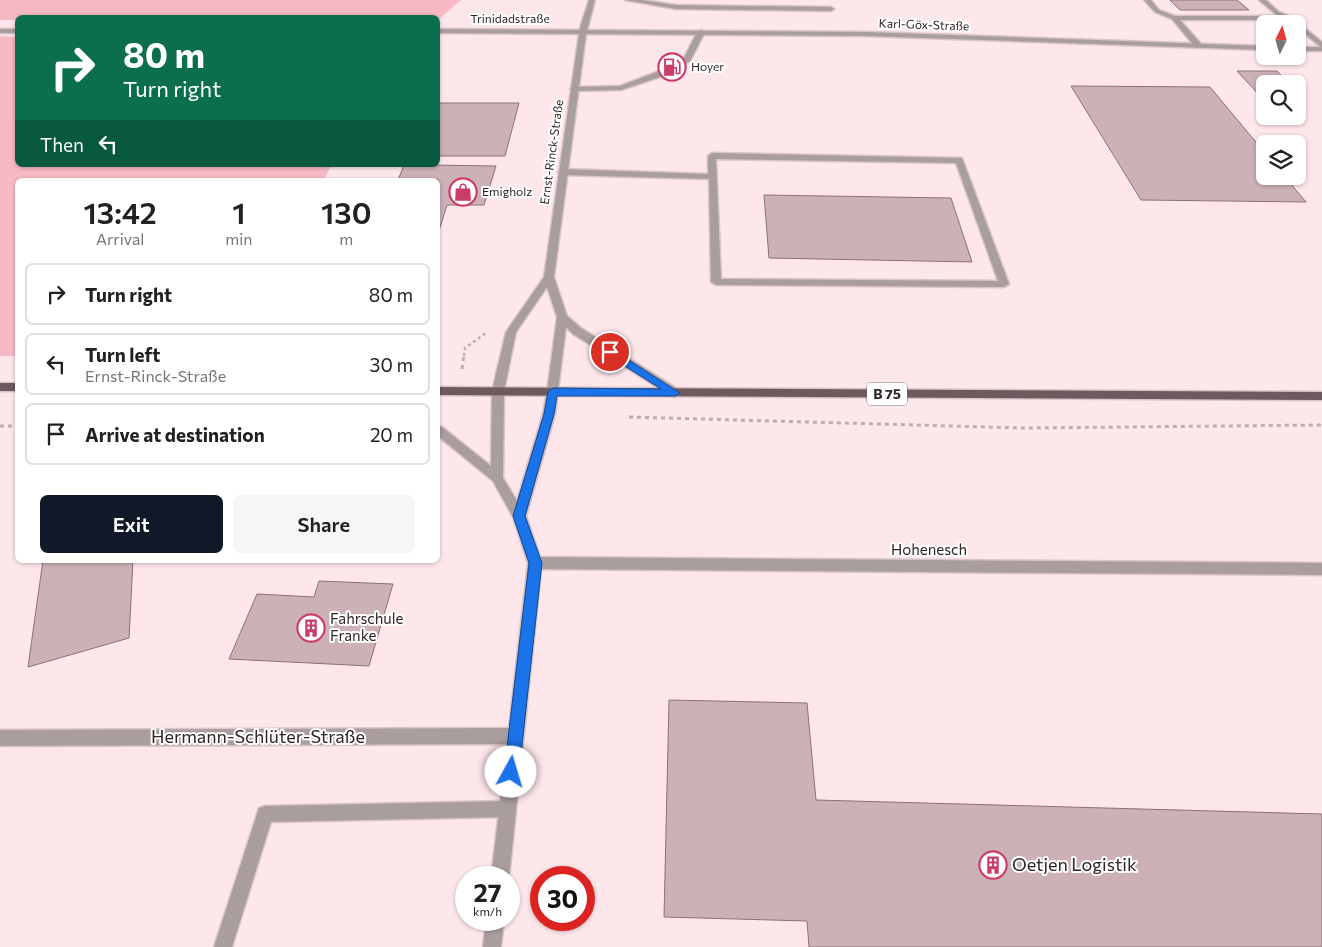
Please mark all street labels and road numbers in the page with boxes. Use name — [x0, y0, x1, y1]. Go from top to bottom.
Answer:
street label: Trinidadstraße — [470, 11, 550, 25]
street label: Karl-Göx-Straße — [879, 15, 970, 33]
street label: Ernst-Rinck-Straße — [537, 98, 565, 205]
road number: B 75 — [867, 382, 907, 406]
street label: Hohenesch — [891, 540, 967, 558]
street label: Hermann-Schlüter-Straße — [151, 725, 365, 747]

